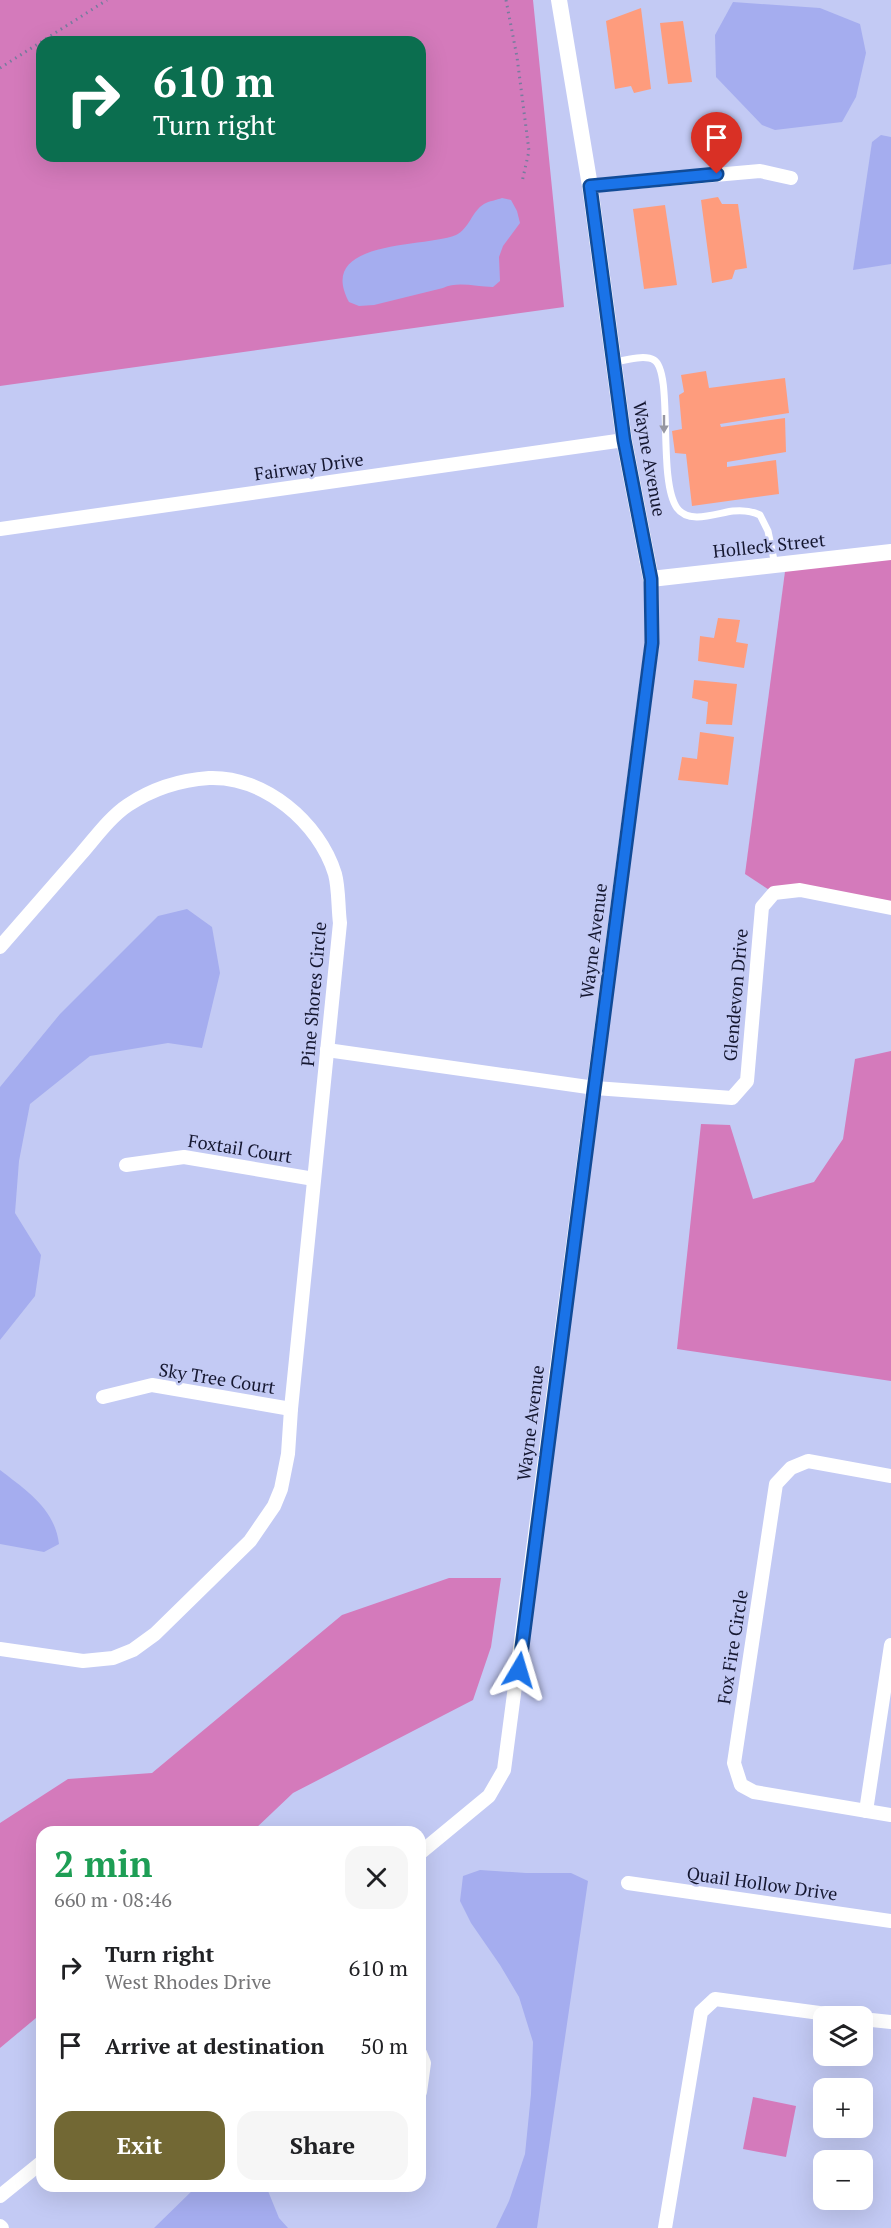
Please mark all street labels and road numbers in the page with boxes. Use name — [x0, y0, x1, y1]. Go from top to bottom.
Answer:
street label: Wayne Avenue — [628, 399, 672, 518]
street label: Fairway Drive — [253, 446, 365, 486]
street label: Holleck Street — [711, 527, 827, 563]
street label: Wayne Avenue — [574, 882, 612, 1000]
street label: Pine Shores Circle — [295, 920, 331, 1067]
street label: Glendevon Drive — [717, 928, 753, 1062]
street label: Foxtail Court — [186, 1128, 294, 1168]
street label: Sky Tree Court — [157, 1357, 277, 1399]
street label: Wayne Avenue — [511, 1364, 549, 1482]
street label: Fox Fire Circle — [711, 1588, 753, 1706]
street label: Quail Hollow Drive — [685, 1861, 839, 1905]

